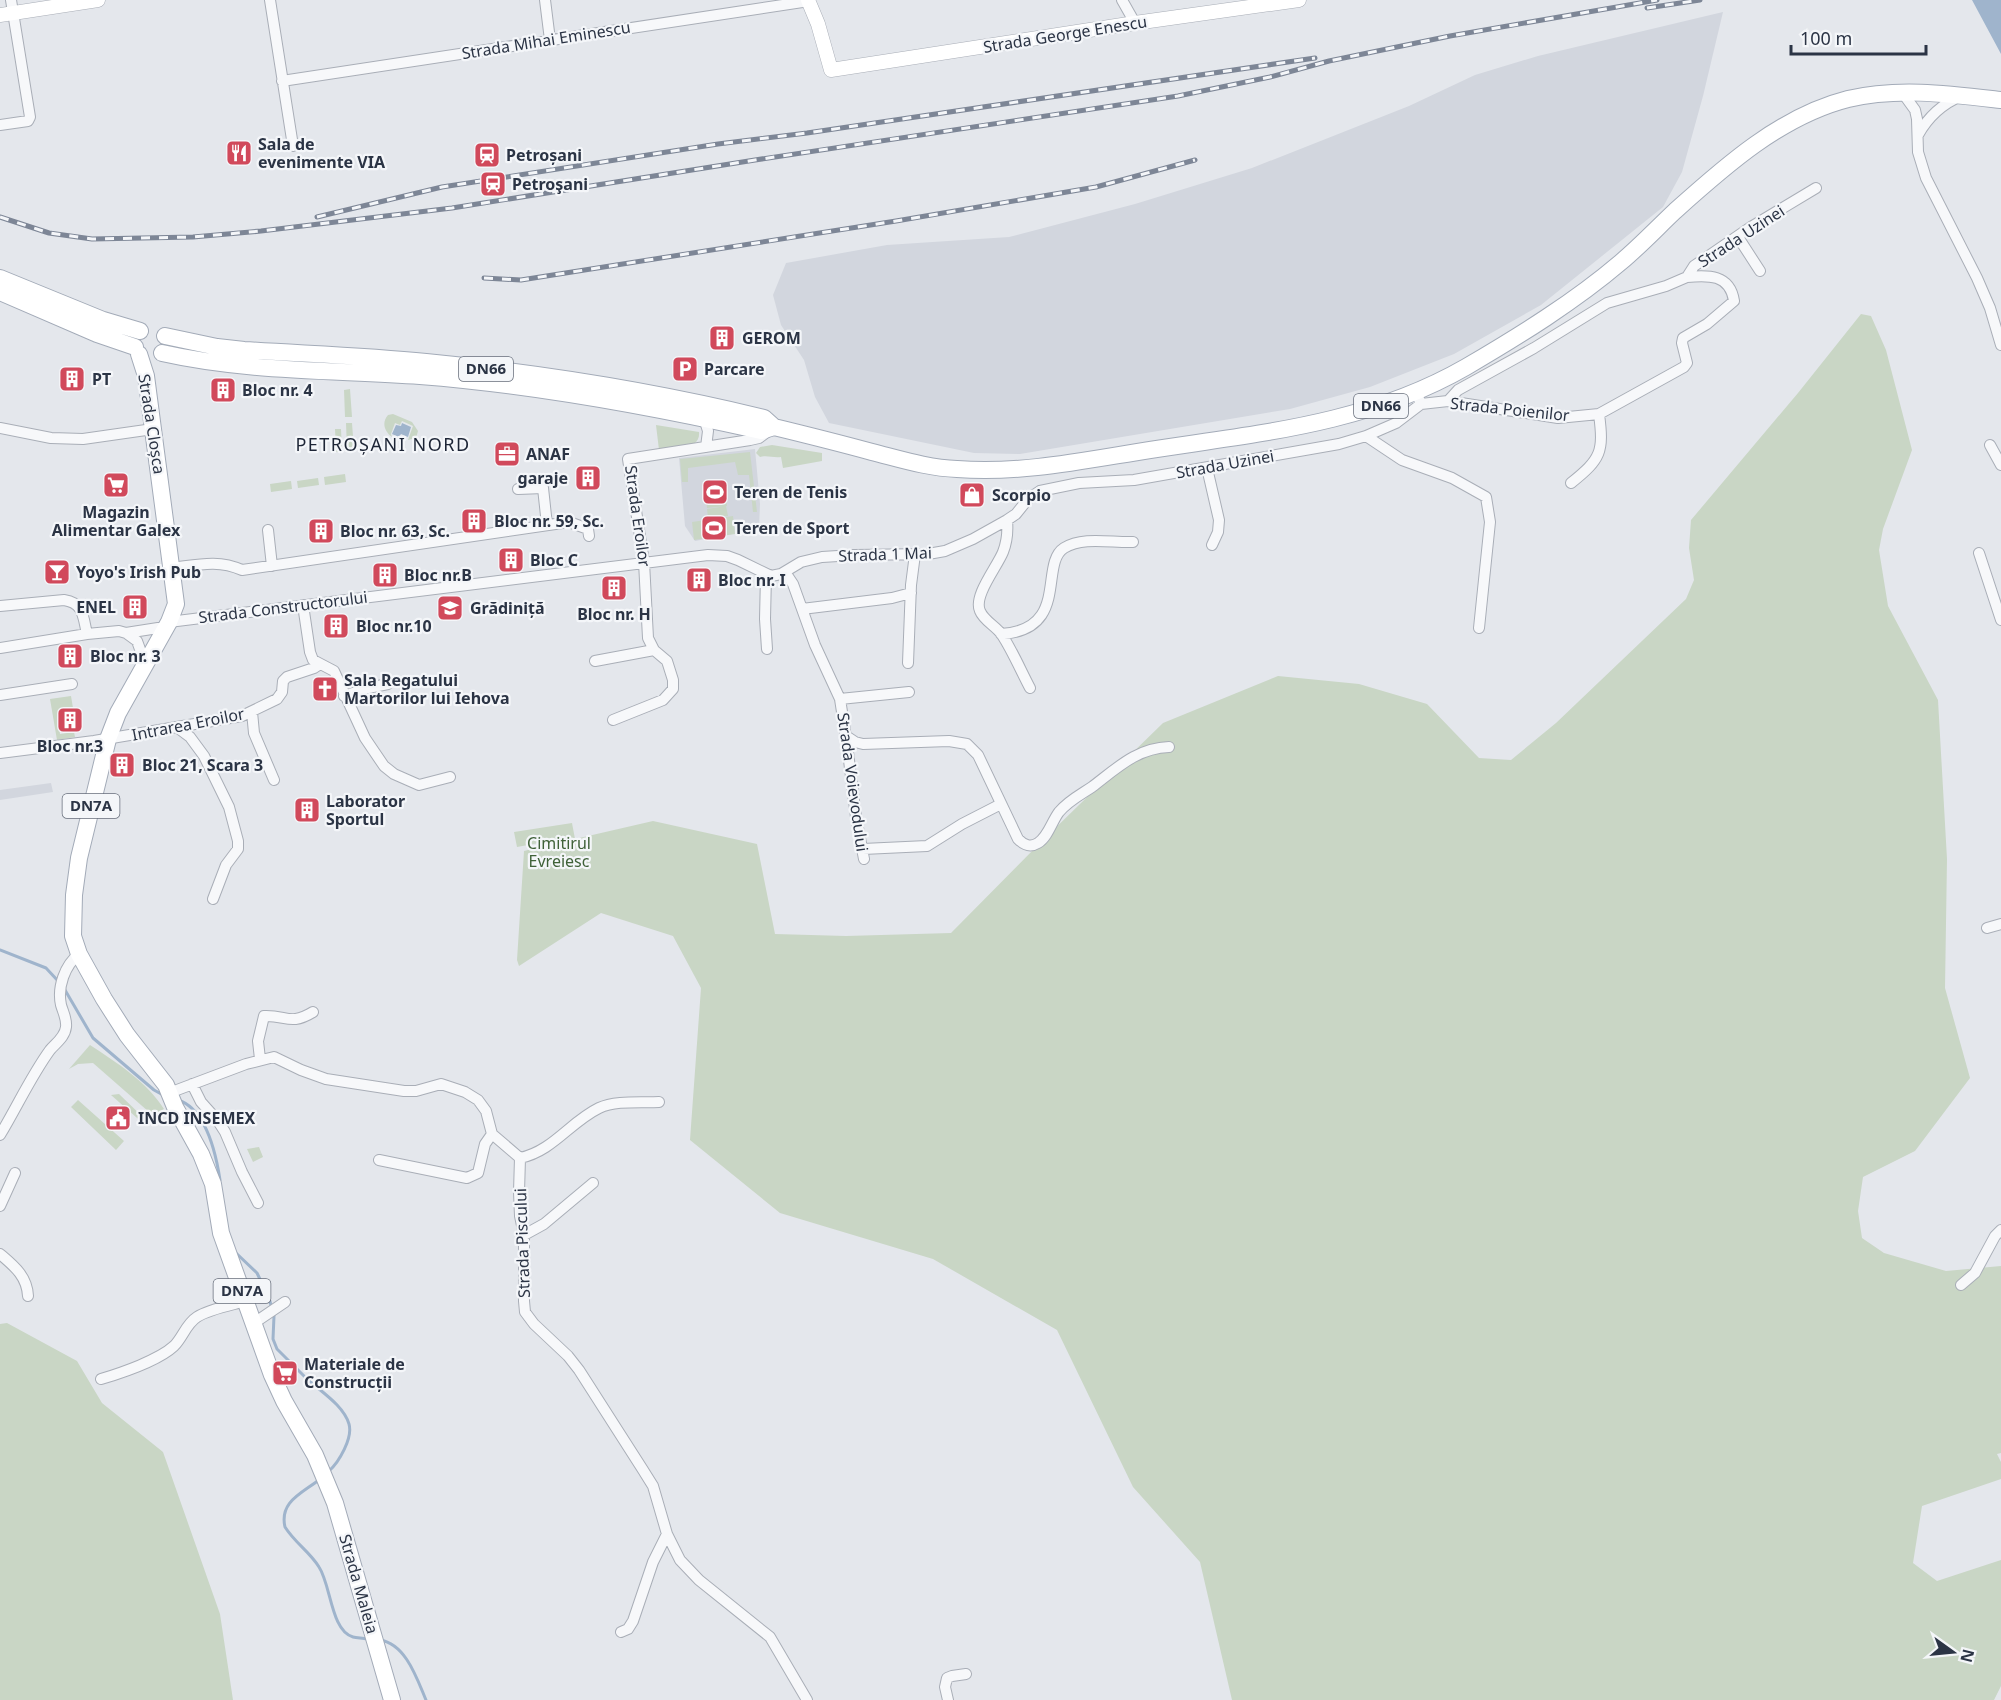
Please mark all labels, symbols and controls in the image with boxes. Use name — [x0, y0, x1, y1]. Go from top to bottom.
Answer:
street label: Strada George Enescu — [981, 10, 1149, 58]
street label: Strada Mihai Eminescu — [460, 16, 632, 64]
scale bar — [1791, 18, 1926, 56]
text: 100 m — [1800, 26, 1852, 50]
place label: Sala de evenimente VIA — [258, 133, 386, 173]
restaurant icon: Sala de evenimente VIA — [224, 138, 254, 168]
station icon: Petroșani — [472, 140, 502, 170]
place label: Petroșani — [506, 144, 582, 166]
station icon: Petroşani — [478, 169, 508, 199]
place label: Petroşani — [512, 173, 588, 195]
street label: Strada Uzinei — [1693, 200, 1789, 272]
building icon: GEROM — [707, 323, 737, 353]
place label: GEROM — [742, 327, 801, 349]
parking icon: Parcare — [670, 354, 700, 384]
road number: DN66 — [459, 357, 513, 381]
place label: Parcare — [704, 358, 765, 380]
building icon: PT — [57, 364, 87, 394]
place label: PT — [92, 368, 111, 390]
street label: Strada Cloșca — [133, 372, 171, 476]
building icon: Bloc nr. 4 — [208, 375, 238, 405]
place label: Bloc nr. 4 — [242, 379, 313, 401]
street label: Strada Poienilor — [1449, 392, 1571, 426]
road number: DN66 — [1354, 394, 1408, 418]
district label: PETROȘANI NORD — [295, 432, 471, 456]
office icon: ANAF — [492, 439, 522, 469]
place label: ANAF — [526, 443, 570, 465]
street label: Strada Uzinei — [1174, 445, 1276, 483]
building icon: garaje — [573, 463, 603, 493]
street label: Strada Eroilor — [620, 464, 656, 569]
place label: garaje — [518, 467, 568, 489]
supermarket icon: Magazin Alimentar Galex — [101, 470, 131, 500]
sports icon: Teren de Tenis — [700, 477, 730, 507]
shop icon: Scorpio — [957, 480, 987, 510]
place label: Teren de Tenis — [734, 481, 847, 503]
place label: Scorpio — [992, 484, 1051, 506]
place label: Magazin Alimentar Galex — [52, 501, 181, 541]
building icon: Bloc nr. 59, Sc. — [459, 506, 489, 536]
place label: Bloc nr. 59, Sc. — [494, 510, 604, 532]
sports icon: Teren de Sport — [699, 513, 729, 543]
building icon: Bloc nr. 63, Sc. — [306, 516, 336, 546]
place label: Teren de Sport — [734, 517, 850, 539]
place label: Bloc nr. 63, Sc. — [340, 520, 450, 542]
street label: Strada 1 Mai — [838, 541, 932, 567]
building icon: Bloc C — [496, 545, 526, 575]
place label: Bloc C — [530, 549, 578, 571]
bar icon: Yoyo's Irish Pub — [42, 557, 72, 587]
building icon: Bloc nr.B — [370, 560, 400, 590]
place label: Yoyo's Irish Pub — [76, 561, 201, 583]
place label: Bloc nr.B — [404, 564, 472, 586]
building icon: Bloc nr. I — [684, 565, 714, 595]
place label: Bloc nr. I — [718, 569, 786, 591]
building icon: Bloc nr. H — [599, 573, 629, 603]
street label: Strada Constructorului — [197, 586, 369, 628]
building icon: ENEL — [120, 592, 150, 622]
school or university icon: Grădiniță — [435, 593, 465, 623]
place label: ENEL — [76, 596, 116, 618]
place label: Grădiniță — [470, 597, 545, 619]
place label: Bloc nr. H — [577, 603, 651, 625]
building icon: Bloc nr.10 — [321, 611, 351, 641]
place label: Bloc nr.10 — [356, 615, 432, 637]
building icon: Bloc nr. 3 — [55, 641, 85, 671]
place label: Bloc nr. 3 — [90, 645, 161, 667]
place label: Sala Regatului Martorilor lui Iehova — [344, 669, 509, 709]
church icon: Sala Regatului Martorilor lui Iehova — [310, 674, 340, 704]
street label: Intrarea Eroilor — [130, 702, 247, 746]
building icon: Bloc nr.3 — [55, 705, 85, 735]
street label: Strada Voievodului — [832, 711, 874, 853]
place label: Bloc nr.3 — [37, 735, 103, 757]
building icon: Bloc 21, Scara 3 — [107, 750, 137, 780]
place label: Bloc 21, Scara 3 — [142, 754, 263, 776]
place label: Laborator Sportul — [326, 790, 405, 830]
road number: DN7A — [62, 794, 119, 818]
building icon: Laborator Sportul — [292, 795, 322, 825]
park label: Cimitirul Evreiesc — [527, 832, 591, 872]
public building icon: INCD INSEMEX — [103, 1103, 133, 1133]
place label: INCD INSEMEX — [138, 1107, 255, 1129]
street label: Strada Piscului — [509, 1188, 535, 1298]
road number: DN7A — [214, 1279, 270, 1303]
place label: Materiale de Construcții — [304, 1353, 405, 1393]
supermarket icon: Materiale de Construcții — [270, 1358, 300, 1388]
street label: Strada Maleia — [334, 1532, 384, 1636]
north arrow — [1923, 1622, 1983, 1682]
text: N — [1955, 1647, 1980, 1665]

